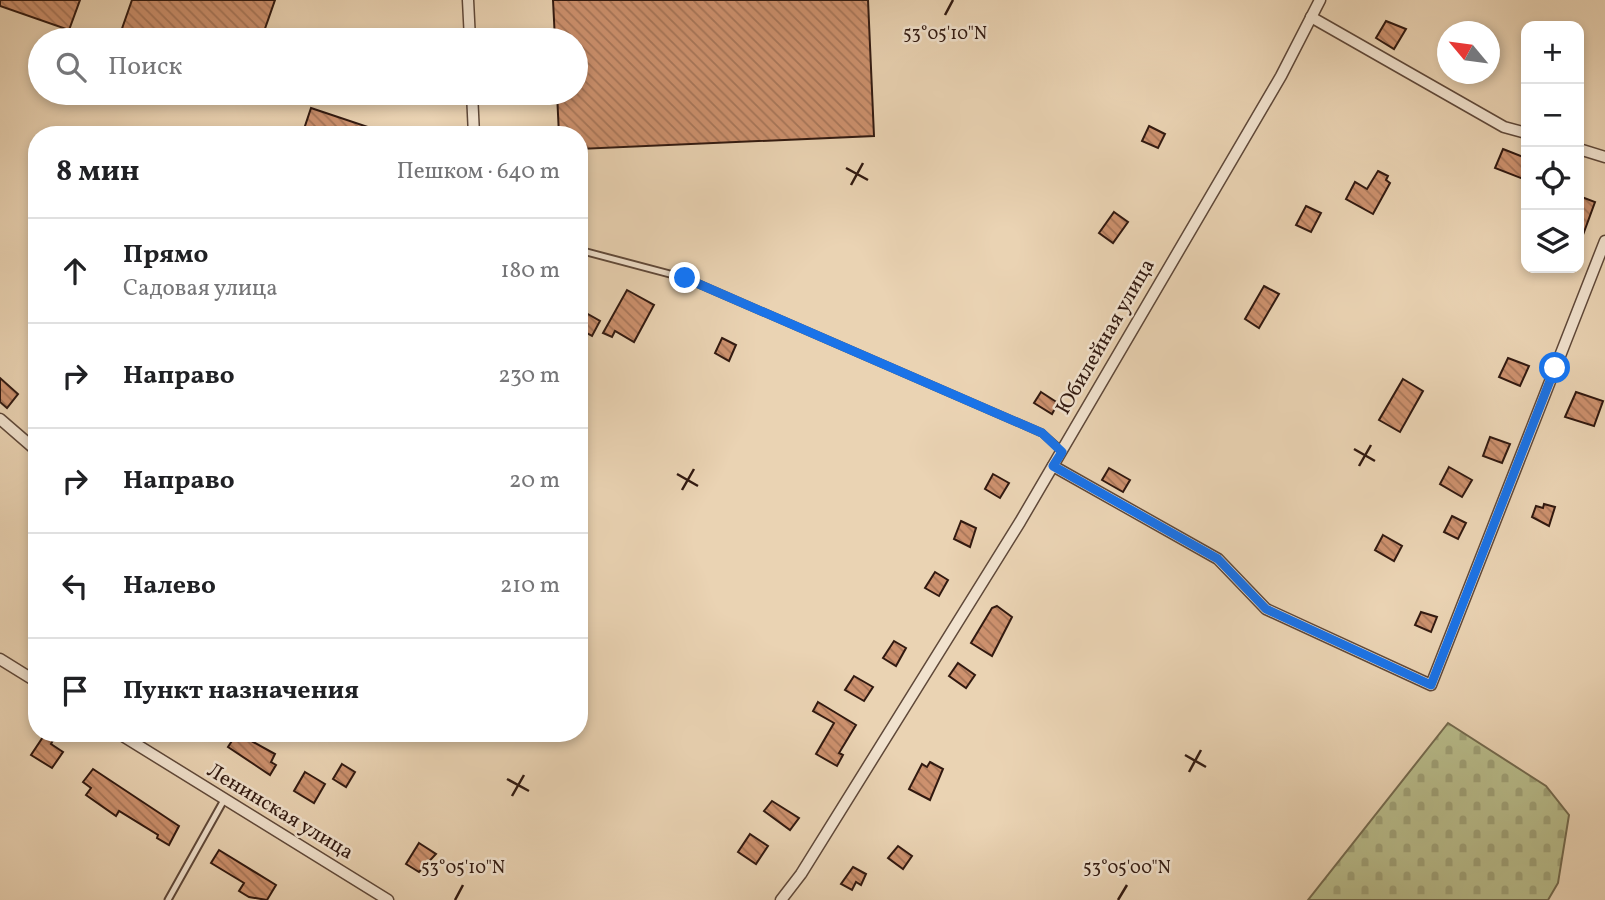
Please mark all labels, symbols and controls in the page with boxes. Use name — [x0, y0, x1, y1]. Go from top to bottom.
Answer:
north arrow — [1437, 21, 1500, 84]
map controls — [1521, 21, 1584, 273]
button: + — [1521, 21, 1584, 84]
text: 53°05'10"N — [903, 22, 987, 47]
search box — [28, 28, 588, 105]
icon: search — [52, 48, 90, 86]
text: Поиск — [108, 49, 182, 85]
button: − — [1521, 84, 1584, 147]
button: locate — [1521, 147, 1584, 210]
text: 8 мин — [56, 151, 140, 193]
text: Пешком · 640 m — [397, 156, 560, 188]
button: layers — [1521, 210, 1584, 273]
text: Прямо — [123, 237, 208, 273]
icon: ahead — [56, 252, 94, 290]
street label: Юбилейная улица — [1050, 254, 1162, 420]
text: 180 m — [501, 255, 560, 287]
route end — [669, 262, 700, 293]
text: Садовая улица — [123, 273, 278, 305]
route start — [1539, 352, 1570, 383]
icon: right — [56, 357, 94, 395]
text: Направо — [123, 358, 235, 394]
text: 230 m — [498, 360, 560, 392]
icon: right — [56, 462, 94, 500]
text: Направо — [123, 463, 235, 499]
text: 20 m — [509, 465, 560, 497]
icon: left — [56, 567, 94, 605]
text: Налево — [123, 568, 216, 604]
text: 210 m — [500, 570, 560, 602]
icon: arrive — [56, 672, 94, 710]
text: Пункт назначения — [123, 673, 359, 709]
street label: Ленинская улица — [201, 757, 359, 867]
text: 53°05'10"N — [421, 856, 505, 881]
text: 53°05'00"N — [1083, 856, 1171, 881]

